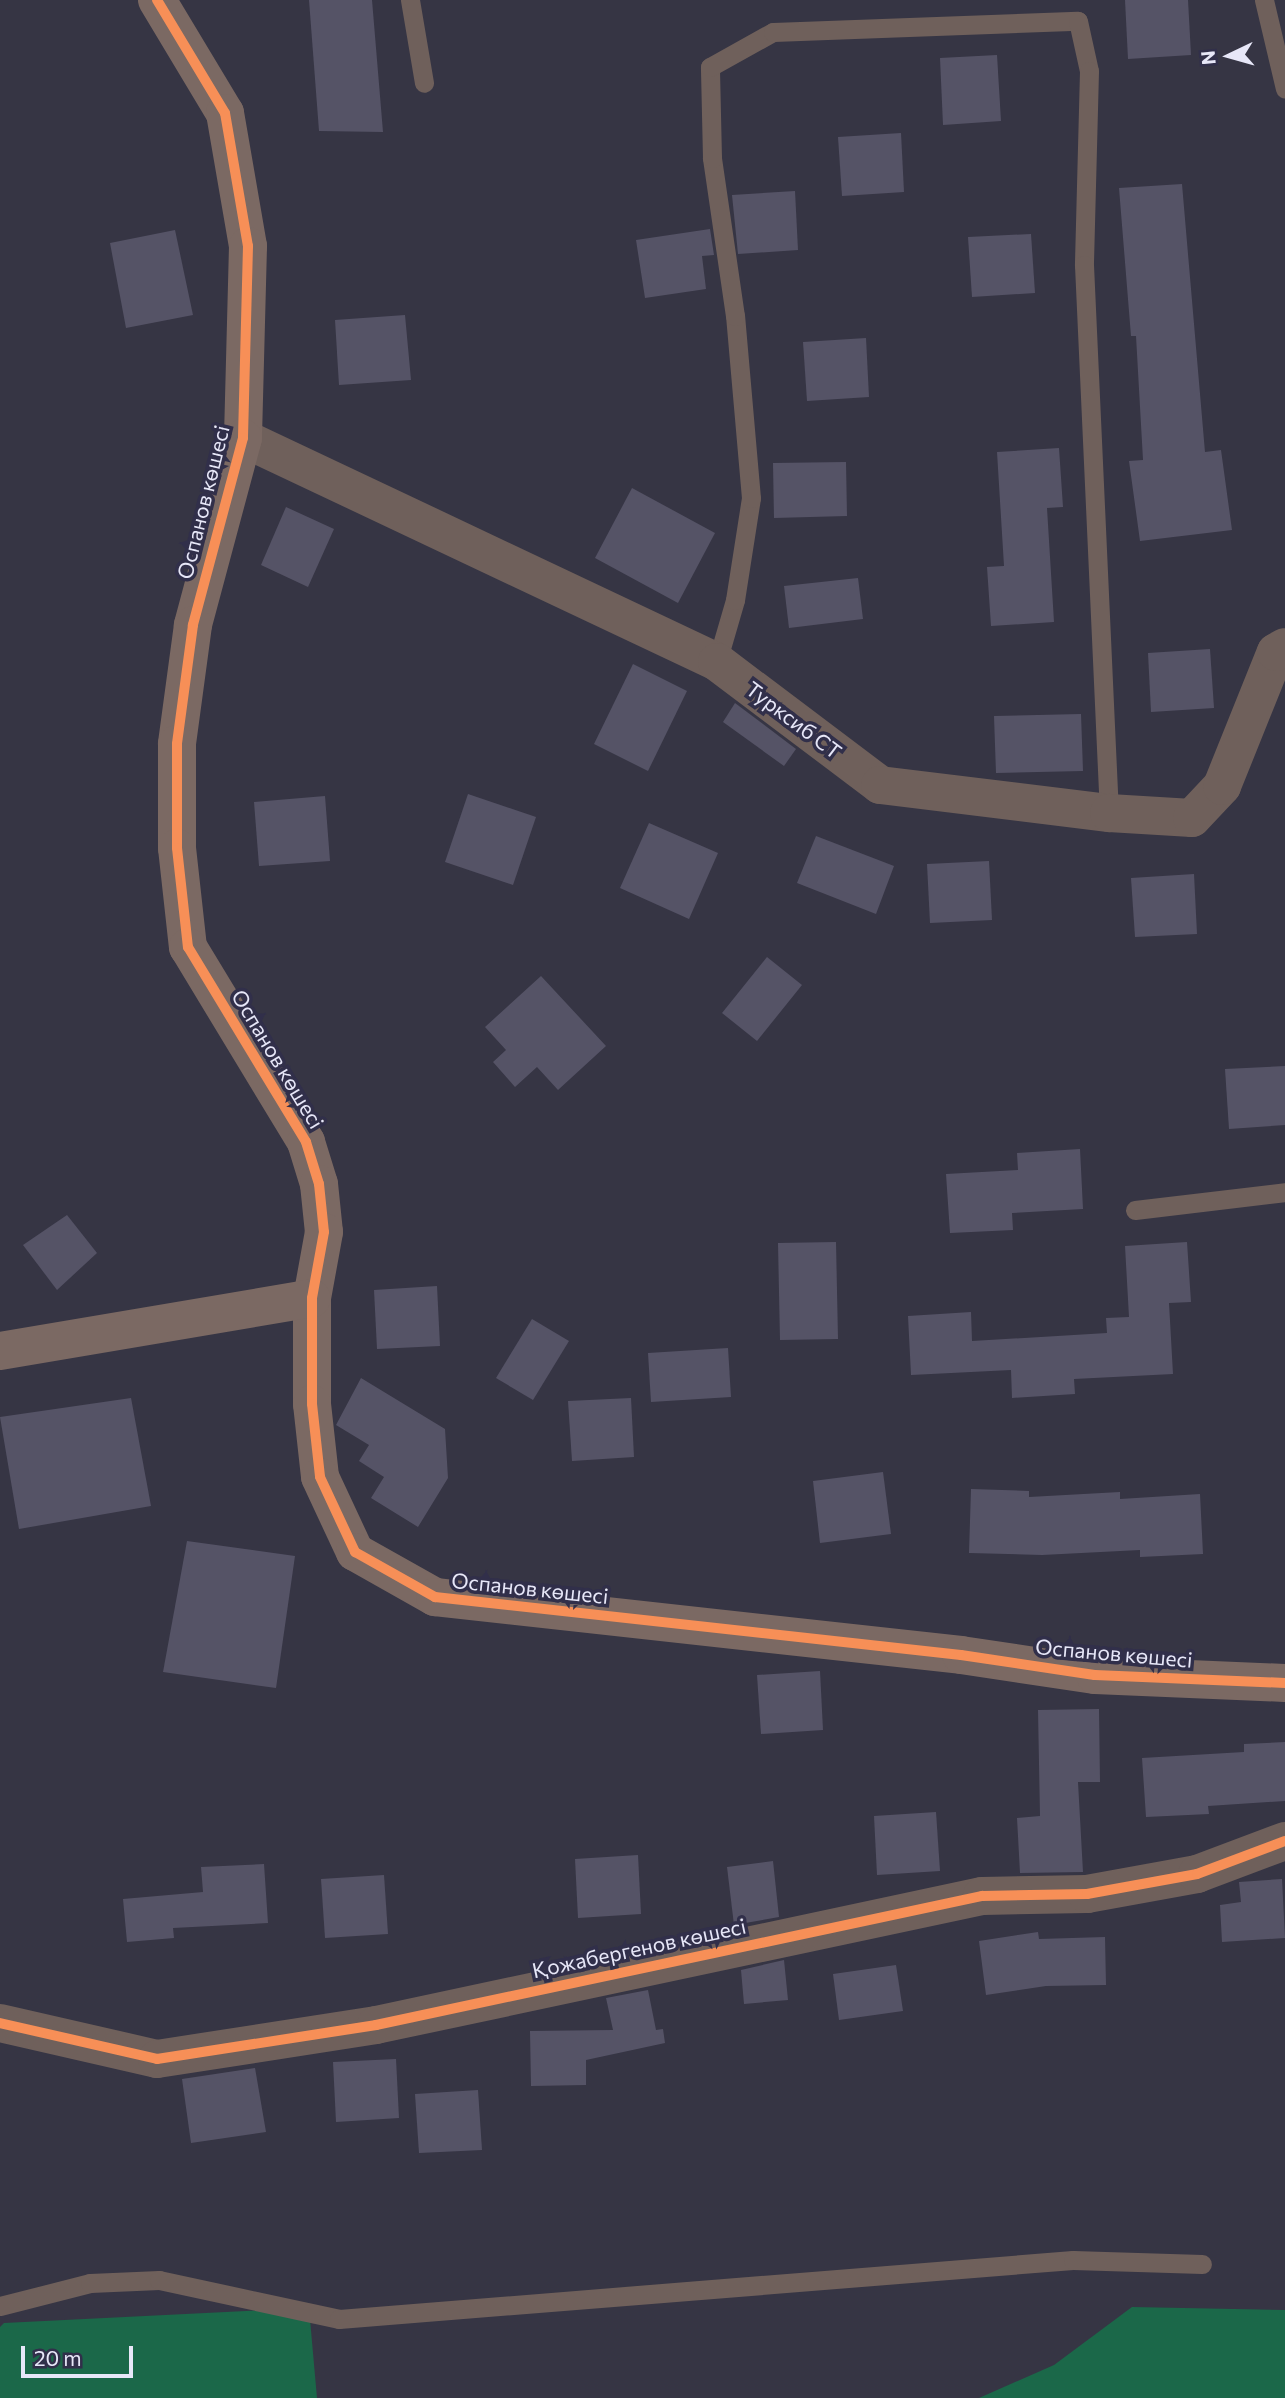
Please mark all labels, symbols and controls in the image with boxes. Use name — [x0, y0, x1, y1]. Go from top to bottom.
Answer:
north arrow — [1194, 21, 1264, 91]
text: N — [1196, 50, 1220, 66]
street label: Оспанов көшесі — [172, 422, 234, 582]
street label: Турксиб СТ — [741, 676, 847, 764]
street label: Оспанов көшесі — [227, 985, 329, 1133]
street label: Оспанов көшесі — [450, 1567, 610, 1609]
street label: Оспанов көшесі — [1034, 1634, 1194, 1672]
street label: Қожабергенов көшесі — [530, 1913, 748, 1983]
scale bar — [24, 2332, 136, 2376]
text: 20 m — [34, 2345, 82, 2370]

